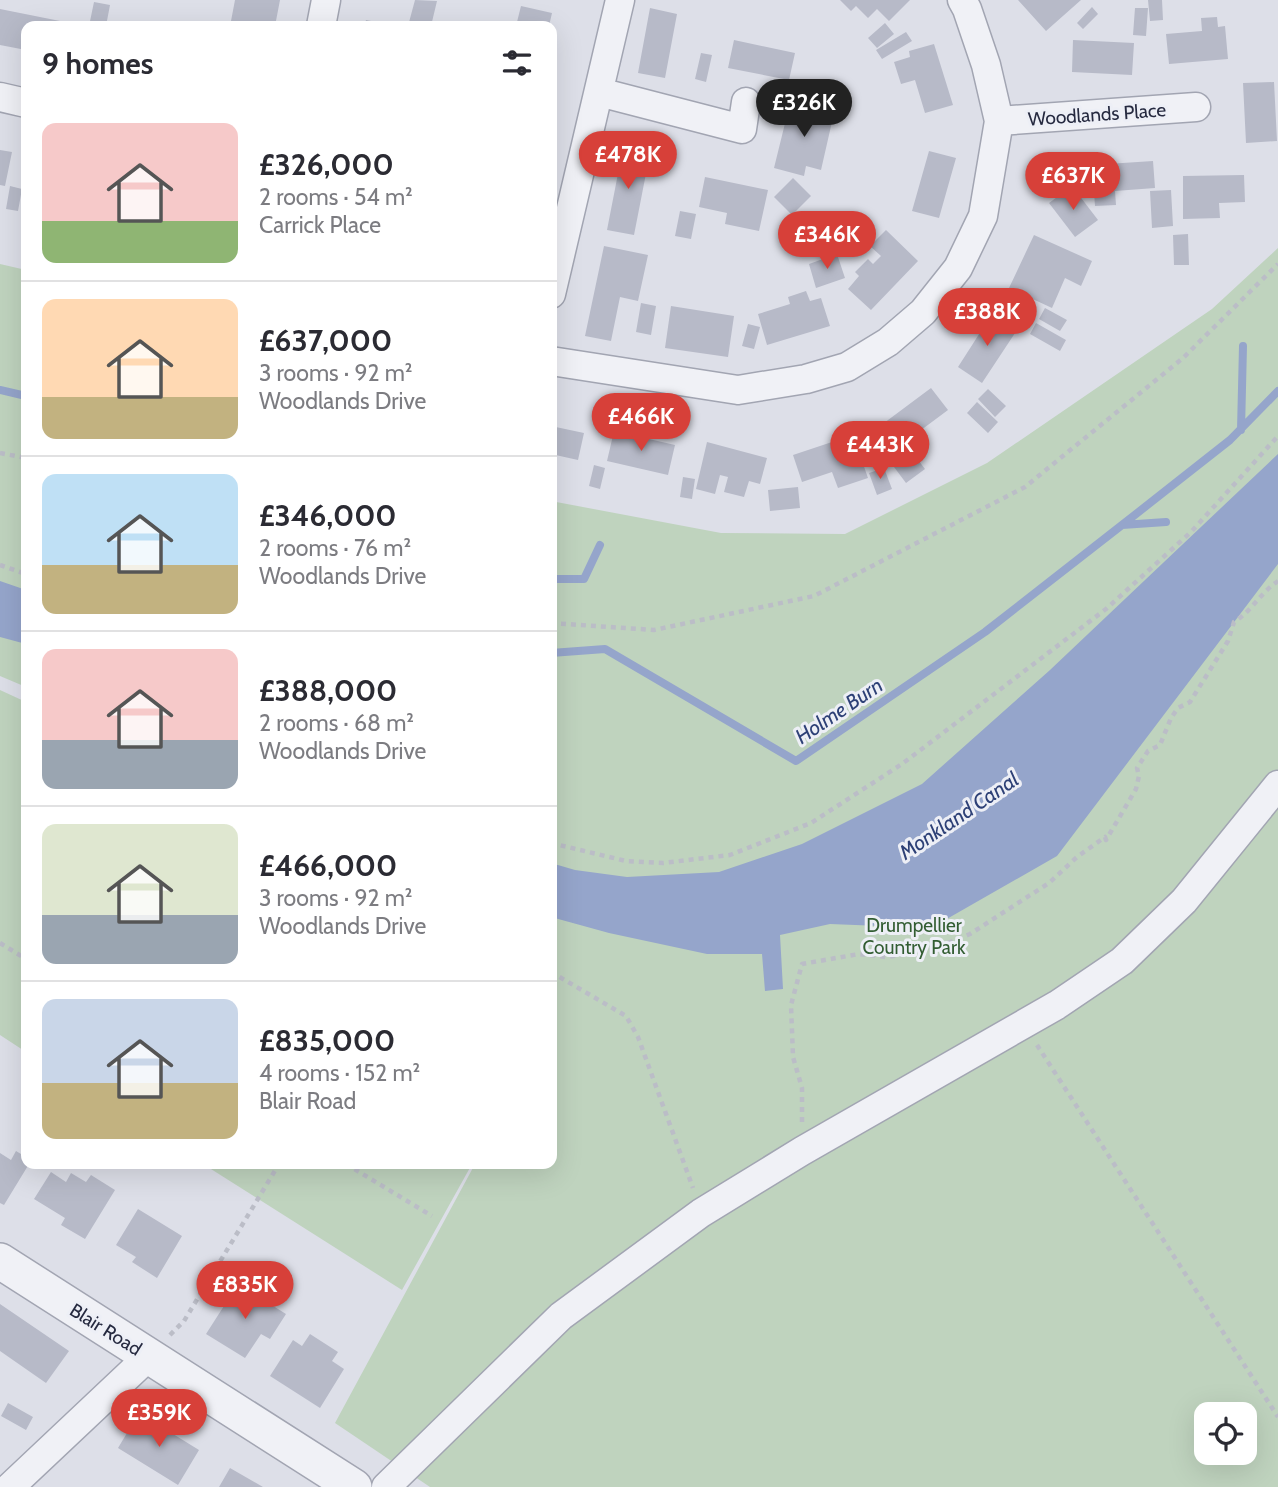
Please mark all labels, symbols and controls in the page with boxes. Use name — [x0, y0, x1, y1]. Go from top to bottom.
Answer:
icon: filters — [498, 44, 536, 82]
text: 9 homes — [42, 45, 153, 82]
pin: £326K — [755, 80, 853, 139]
text: £326K — [772, 88, 836, 116]
street label: Woodlands Place — [1027, 98, 1167, 131]
pin: £478K — [579, 132, 677, 191]
text: £478K — [595, 140, 661, 168]
text: £326,000 — [259, 146, 394, 183]
icon: home — [98, 151, 182, 235]
pin: £637K — [1024, 152, 1122, 212]
text: £637K — [1041, 161, 1105, 189]
text: 2 rooms · 54 m² — [259, 183, 413, 211]
text: Carrick Place — [259, 211, 381, 239]
pin: £346K — [778, 212, 876, 271]
text: £346K — [794, 220, 860, 248]
pin: £388K — [938, 288, 1036, 348]
text: £388K — [954, 297, 1020, 325]
text: £637,000 — [259, 322, 392, 359]
icon: home — [98, 327, 182, 411]
text: 3 rooms · 92 m² — [259, 359, 413, 387]
text: Woodlands Drive — [259, 387, 426, 415]
pin: £466K — [592, 393, 690, 453]
text: £466K — [608, 402, 674, 430]
pin: £443K — [831, 421, 929, 481]
text: £443K — [846, 430, 914, 458]
text: £346,000 — [259, 497, 397, 534]
icon: home — [98, 502, 182, 586]
text: 2 rooms · 76 m² — [259, 534, 411, 562]
text: Woodlands Drive — [259, 562, 426, 590]
text: £388,000 — [259, 672, 397, 709]
water label: Holme Burn — [790, 672, 887, 749]
icon: home — [98, 677, 182, 761]
text: 2 rooms · 68 m² — [259, 709, 414, 737]
text: Woodlands Drive — [259, 737, 426, 765]
water label: Monkland Canal — [893, 766, 1023, 865]
text: £466,000 — [259, 847, 397, 884]
icon: home — [98, 852, 182, 936]
text: 3 rooms · 92 m² — [259, 884, 413, 912]
text: Woodlands Drive — [259, 912, 426, 940]
park label: Drumpellier Country Park — [863, 914, 966, 959]
text: £835,000 — [259, 1022, 395, 1059]
icon: home — [98, 1027, 182, 1111]
text: 4 rooms · 152 m² — [259, 1059, 420, 1087]
text: Blair Road — [259, 1087, 356, 1115]
pin: £835K — [196, 1262, 294, 1321]
text: £835K — [212, 1270, 278, 1298]
street label: Blair Road — [66, 1298, 146, 1360]
pin: £359K — [110, 1390, 208, 1449]
text: £359K — [127, 1398, 191, 1426]
map controls — [1194, 1402, 1257, 1465]
button: locate — [1194, 1402, 1257, 1465]

